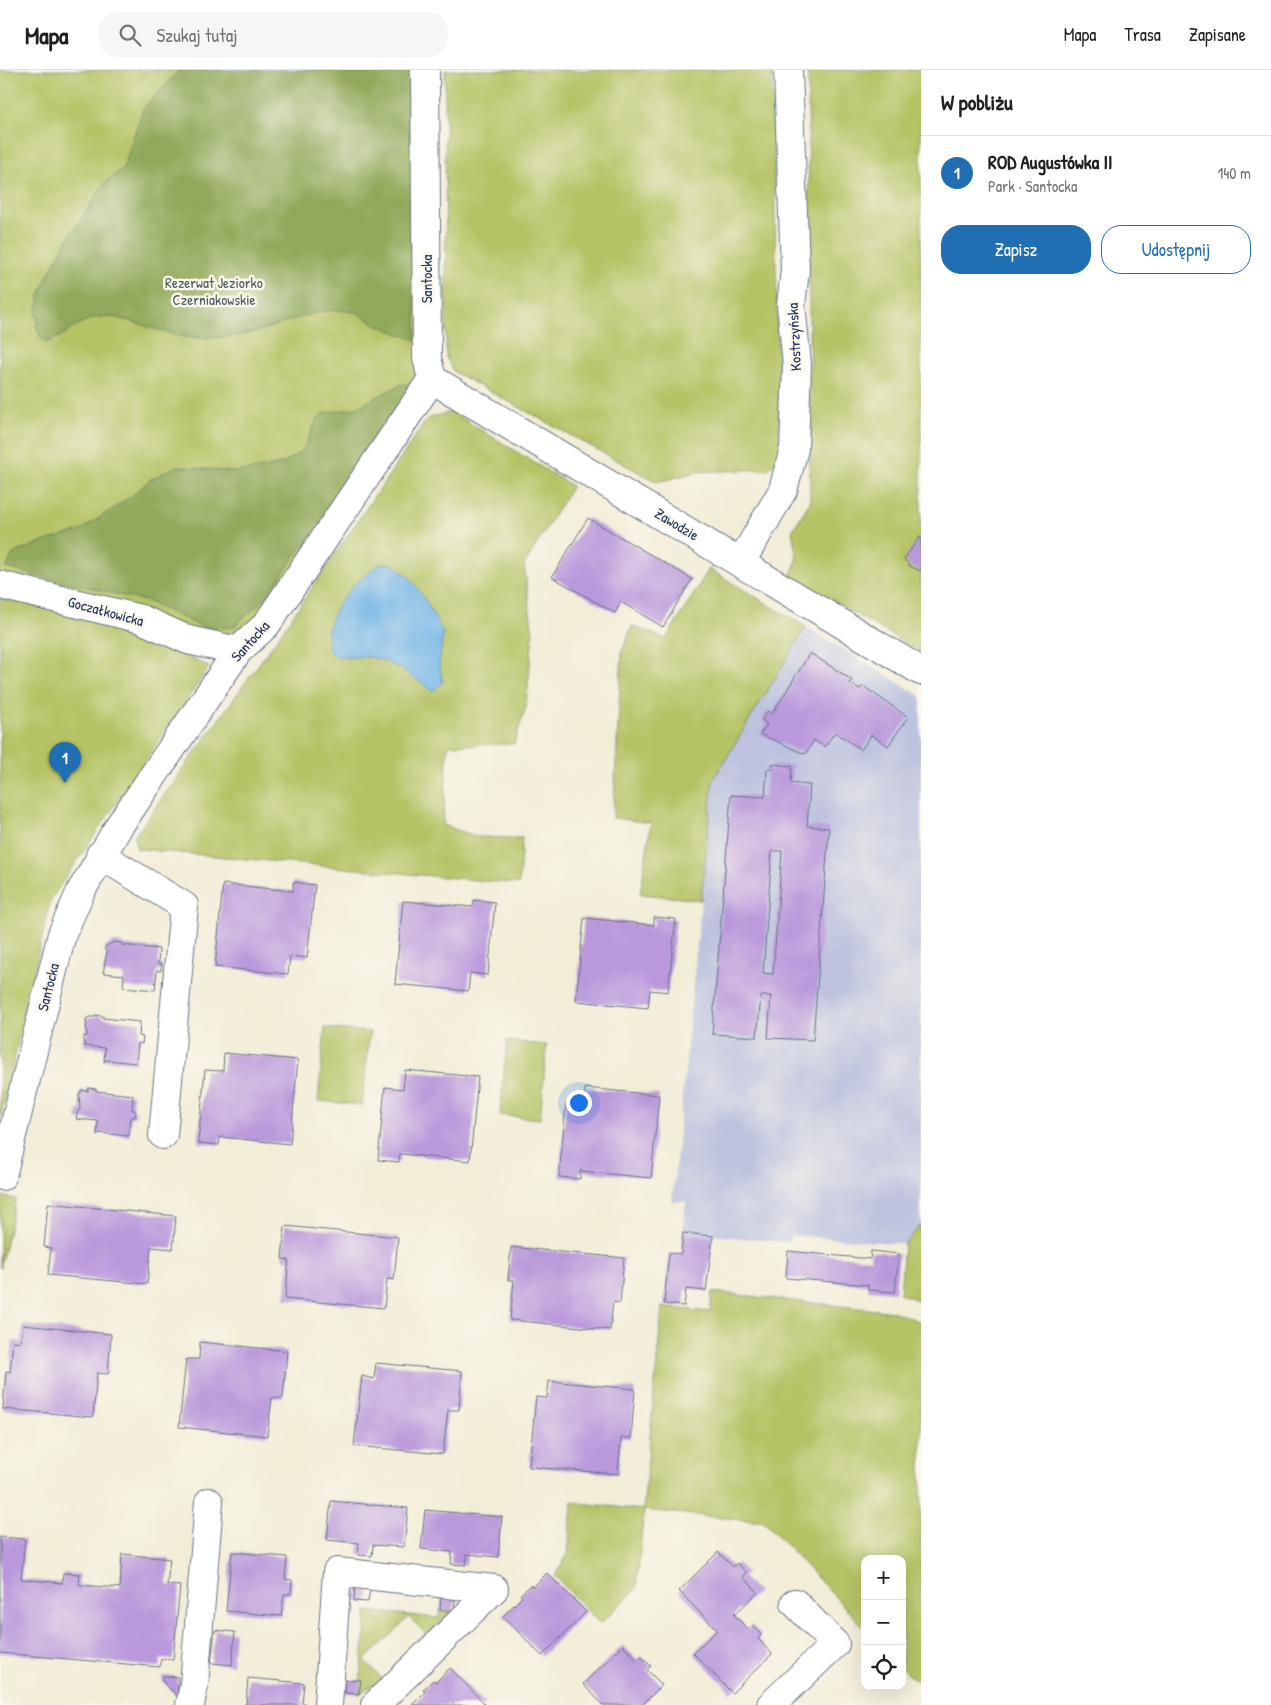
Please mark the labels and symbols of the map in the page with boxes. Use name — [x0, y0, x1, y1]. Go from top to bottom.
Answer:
street label: Santocka — [416, 255, 437, 303]
park label: Rezerwat Jeziorko Czerniakowskie — [165, 272, 263, 310]
street label: Kostrzyńska — [782, 302, 806, 372]
street label: Zawodzie — [651, 503, 703, 545]
street label: Goczałkowicka — [66, 591, 146, 631]
street label: Santocka — [226, 616, 274, 666]
pin: 1 — [49, 742, 81, 783]
street label: Santocka — [32, 961, 64, 1013]
your location — [566, 1090, 592, 1116]

